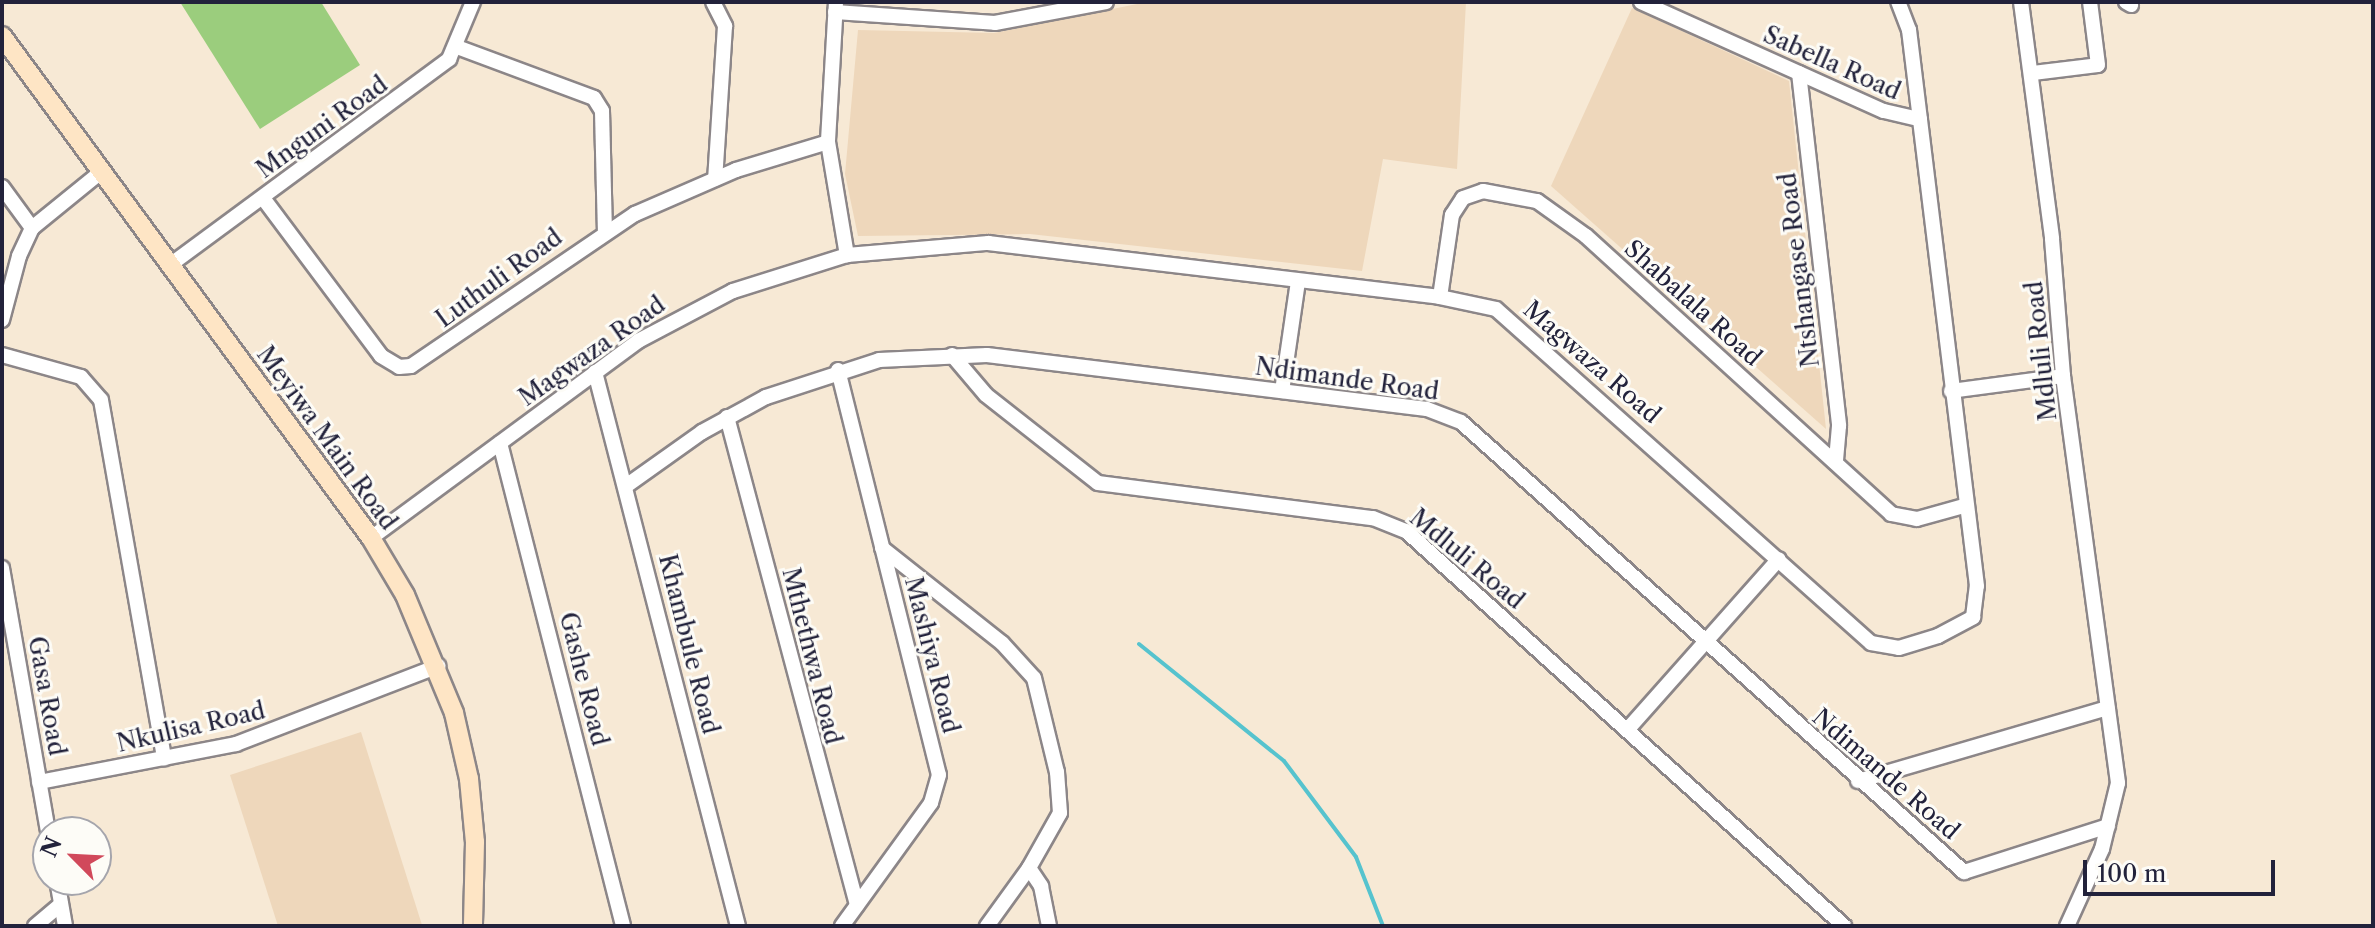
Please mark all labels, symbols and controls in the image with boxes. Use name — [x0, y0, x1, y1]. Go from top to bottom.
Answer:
street label: Sabella Road — [1759, 20, 1905, 106]
street label: Mnguni Road — [251, 70, 393, 184]
street label: Ntshangase Road — [1773, 171, 1825, 369]
street label: Luthuli Road — [430, 223, 568, 333]
street label: Shabalala Road — [1619, 234, 1767, 372]
street label: Mdluli Road — [2019, 280, 2063, 422]
street label: Magwaza Road — [513, 290, 671, 412]
street label: Magwaza Road — [1518, 295, 1666, 429]
street label: Meyiwa Main Road — [251, 341, 403, 535]
street label: Ndimande Road — [1253, 352, 1441, 406]
street label: Mdluli Road — [1404, 503, 1530, 615]
street label: Khambule Road — [653, 551, 725, 737]
street label: Mthethwa Road — [776, 565, 848, 747]
street label: Mashiya Road — [899, 574, 965, 736]
street label: Gashe Road — [553, 609, 615, 749]
street label: Gasa Road — [22, 634, 72, 758]
street label: Nkulisa Road — [114, 696, 268, 758]
street label: Ndimande Road — [1807, 702, 1965, 846]
north arrow — [32, 816, 112, 896]
text: N — [35, 833, 68, 861]
scale bar — [2087, 844, 2279, 894]
text: 100 m — [2097, 859, 2166, 888]

